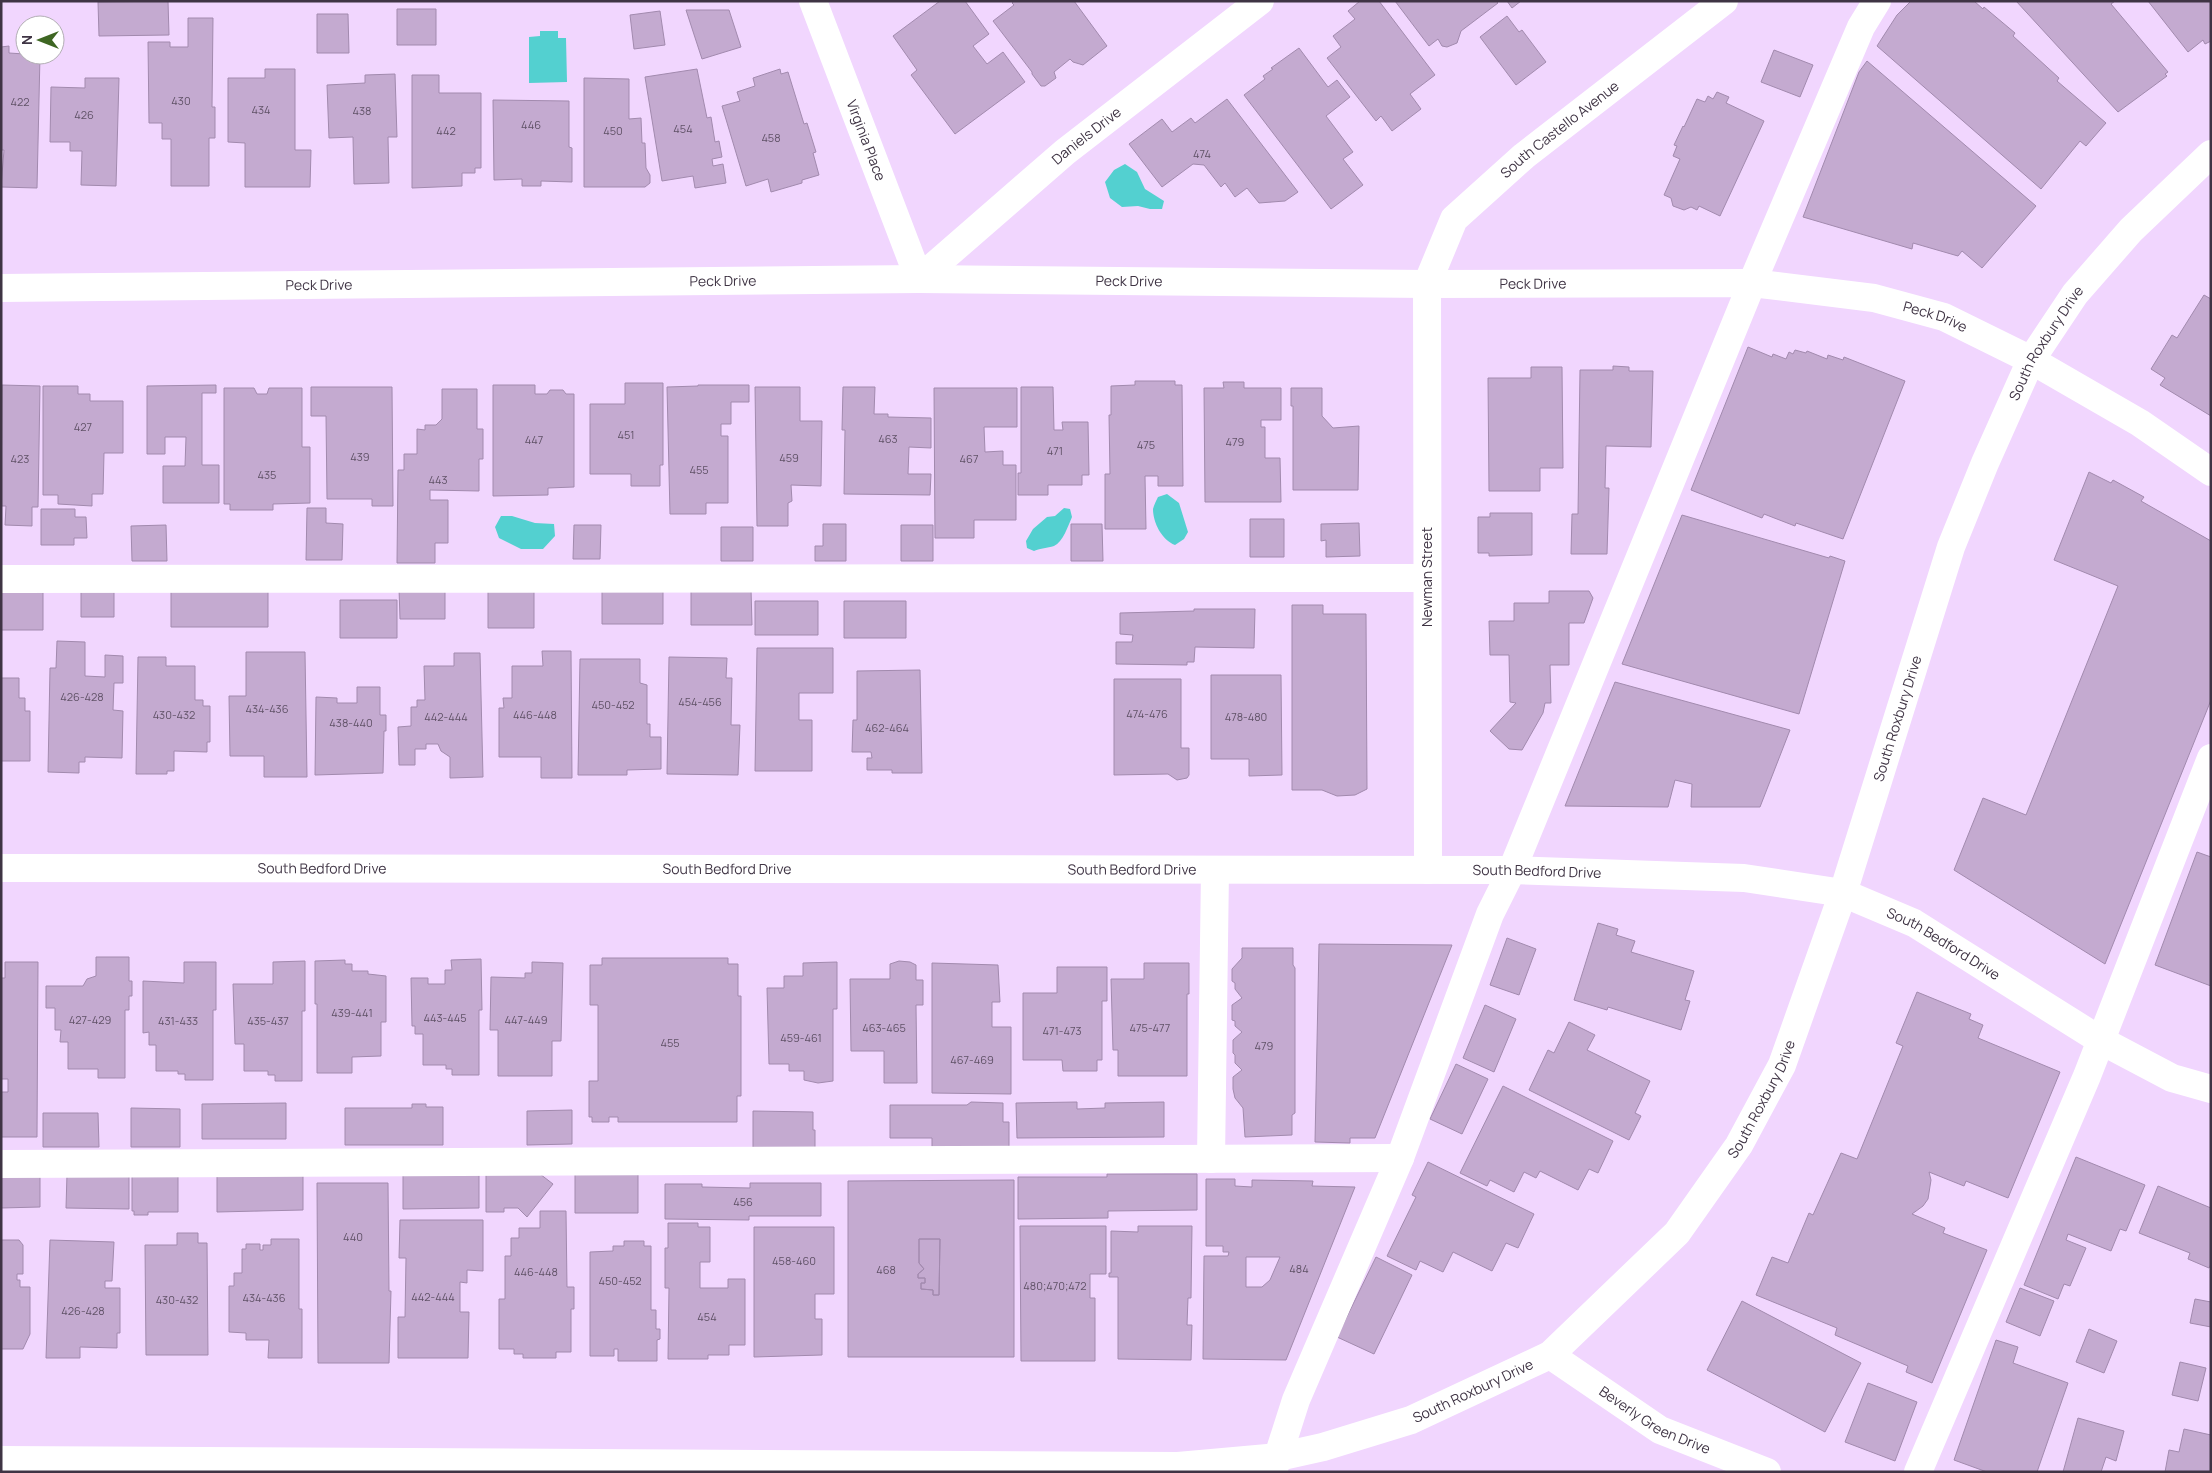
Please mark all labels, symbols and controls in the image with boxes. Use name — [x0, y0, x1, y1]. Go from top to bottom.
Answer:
north arrow — [15, 15, 65, 65]
text: N — [17, 35, 36, 45]
street label: South Castello Avenue — [1496, 76, 1622, 182]
house number: 430 — [171, 93, 191, 108]
house number: 422 — [10, 94, 30, 109]
street label: Virginia Place — [842, 97, 891, 183]
house number: 434 — [251, 102, 271, 117]
street label: Daniels Drive — [1047, 102, 1125, 168]
house number: 438 — [353, 103, 371, 118]
house number: 426 — [74, 107, 94, 122]
house number: 446 — [521, 117, 541, 132]
house number: 454 — [673, 121, 693, 136]
house number: 442 — [436, 123, 456, 138]
house number: 450 — [603, 123, 623, 138]
house number: 458 — [761, 130, 781, 145]
house number: 474 — [1193, 146, 1211, 161]
street label: Peck Drive — [689, 271, 757, 290]
street label: Peck Drive — [1095, 271, 1162, 290]
street label: Peck Drive — [1499, 274, 1566, 293]
street label: Peck Drive — [285, 275, 353, 294]
street label: South Roxbury Drive — [2004, 281, 2087, 403]
street label: Peck Drive — [1901, 296, 1971, 336]
house number: 427 — [74, 419, 92, 434]
house number: 451 — [617, 427, 635, 442]
house number: 463 — [878, 431, 898, 446]
house number: 447 — [525, 432, 543, 447]
house number: 479 — [1226, 434, 1245, 449]
house number: 475 — [1137, 437, 1155, 452]
house number: 471 — [1047, 443, 1063, 458]
house number: 439 — [350, 449, 370, 464]
house number: 459 — [779, 450, 799, 465]
house number: 423 — [11, 451, 29, 466]
house number: 467 — [960, 451, 978, 466]
house number: 455 — [689, 462, 709, 477]
house number: 435 — [258, 467, 276, 482]
house number: 443 — [428, 472, 448, 487]
street label: Newman Street — [1417, 527, 1436, 627]
street label: South Roxbury Drive — [1868, 653, 1926, 784]
house number: 426-428 — [60, 689, 104, 704]
house number: 454-456 — [678, 694, 722, 709]
house number: 450-452 — [592, 697, 634, 712]
house number: 434-436 — [245, 701, 289, 716]
house number: 474-476 — [1126, 706, 1168, 721]
house number: 430-432 — [153, 707, 195, 722]
house number: 446-448 — [513, 707, 557, 722]
house number: 442-444 — [424, 709, 468, 724]
house number: 478-480 — [1225, 709, 1267, 724]
house number: 438-440 — [329, 715, 373, 730]
house number: 462-464 — [865, 720, 909, 735]
street label: South Bedford Drive — [258, 858, 386, 878]
street label: South Bedford Drive — [663, 859, 791, 878]
street label: South Bedford Drive — [1068, 859, 1196, 879]
street label: South Bedford Drive — [1473, 860, 1602, 882]
street label: South Bedford Drive — [1884, 903, 2004, 984]
house number: 439-441 — [331, 1005, 373, 1020]
house number: 443-445 — [423, 1010, 467, 1025]
house number: 427-429 — [69, 1012, 111, 1027]
house number: 447-449 — [504, 1012, 548, 1027]
house number: 431-433 — [158, 1013, 198, 1028]
house number: 435-437 — [247, 1013, 289, 1028]
house number: 463-465 — [862, 1020, 906, 1035]
house number: 475-477 — [1130, 1020, 1170, 1035]
house number: 471-473 — [1042, 1023, 1082, 1038]
house number: 459-461 — [780, 1030, 822, 1045]
house number: 455 — [660, 1035, 680, 1050]
street label: South Roxbury Drive — [1723, 1037, 1799, 1162]
house number: 479 — [1255, 1038, 1274, 1053]
house number: 467-469 — [950, 1052, 994, 1067]
house number: 456 — [733, 1194, 753, 1209]
house number: 440 — [343, 1229, 363, 1244]
house number: 458-460 — [772, 1253, 816, 1268]
house number: 484 — [1289, 1261, 1309, 1276]
house number: 468 — [876, 1262, 896, 1277]
house number: 446-448 — [514, 1264, 558, 1279]
house number: 450-452 — [599, 1273, 641, 1288]
house number: 480;470;472 — [1023, 1278, 1087, 1293]
house number: 442-444 — [411, 1289, 455, 1304]
house number: 434-436 — [242, 1290, 286, 1305]
house number: 430-432 — [156, 1292, 198, 1307]
house number: 426-428 — [61, 1303, 105, 1318]
house number: 454 — [697, 1309, 717, 1324]
street label: South Roxbury Drive — [1409, 1354, 1536, 1427]
street label: Beverly Green Drive — [1596, 1381, 1713, 1458]

